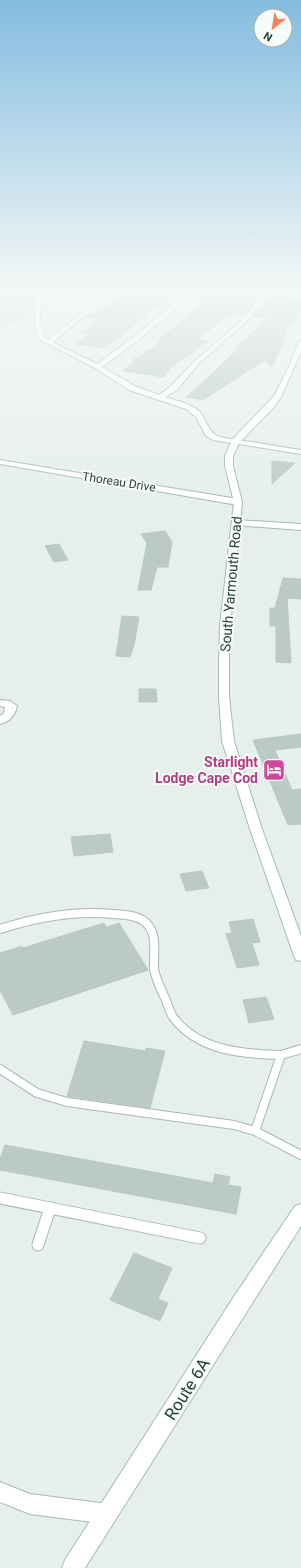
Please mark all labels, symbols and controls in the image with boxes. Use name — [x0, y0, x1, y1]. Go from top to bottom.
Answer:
north arrow — [253, 8, 293, 48]
text: N — [261, 29, 275, 44]
street label: Thoreau Drive — [81, 469, 157, 495]
street label: South Yarmouth Road — [217, 516, 245, 652]
place label: Starlight Lodge Cape Cod — [155, 754, 258, 786]
hotel icon: Starlight Lodge Cape Cod — [261, 757, 287, 783]
street label: Route 6A — [160, 1354, 214, 1424]

